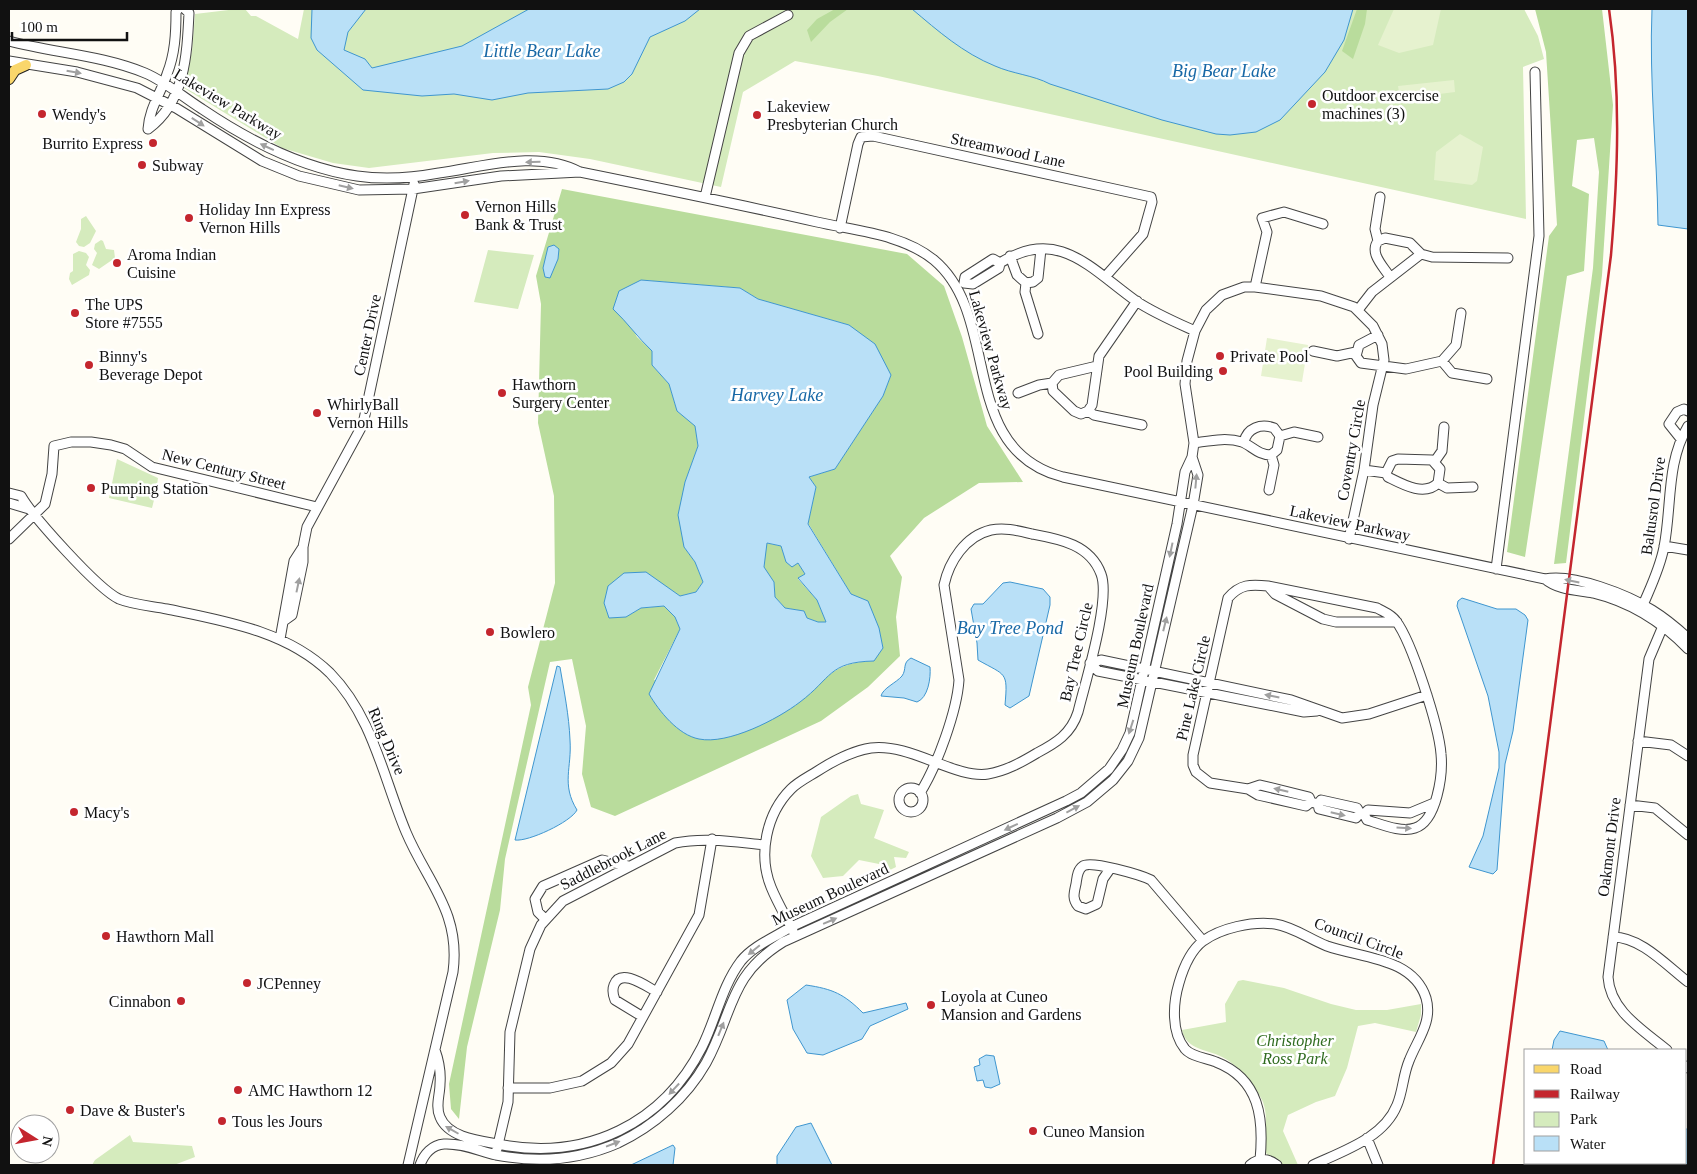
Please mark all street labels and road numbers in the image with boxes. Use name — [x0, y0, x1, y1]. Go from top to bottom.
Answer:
street label: Lakeview Parkway — [170, 65, 285, 144]
street label: Streamwood Lane — [949, 130, 1067, 170]
street label: Lakeview Parkway — [965, 289, 1016, 412]
street label: Center Drive — [350, 293, 384, 377]
street label: Coventry Circle — [1334, 398, 1369, 502]
street label: New Century Street — [160, 445, 288, 494]
street label: Baltusrol Drive — [1638, 456, 1668, 556]
street label: Lakeview Parkway — [1288, 502, 1412, 545]
street label: Museum Boulevard — [1114, 582, 1156, 710]
street label: Bay Tree Circle — [1056, 601, 1097, 704]
street label: Pine Lake Circle — [1173, 634, 1213, 742]
street label: Ring Drive — [364, 705, 409, 778]
street label: Oakmont Drive — [1594, 796, 1624, 898]
street label: Saddlebrook Lane — [557, 825, 669, 893]
street label: Museum Boulevard — [769, 860, 891, 928]
street label: Council Circle — [1312, 914, 1406, 962]

